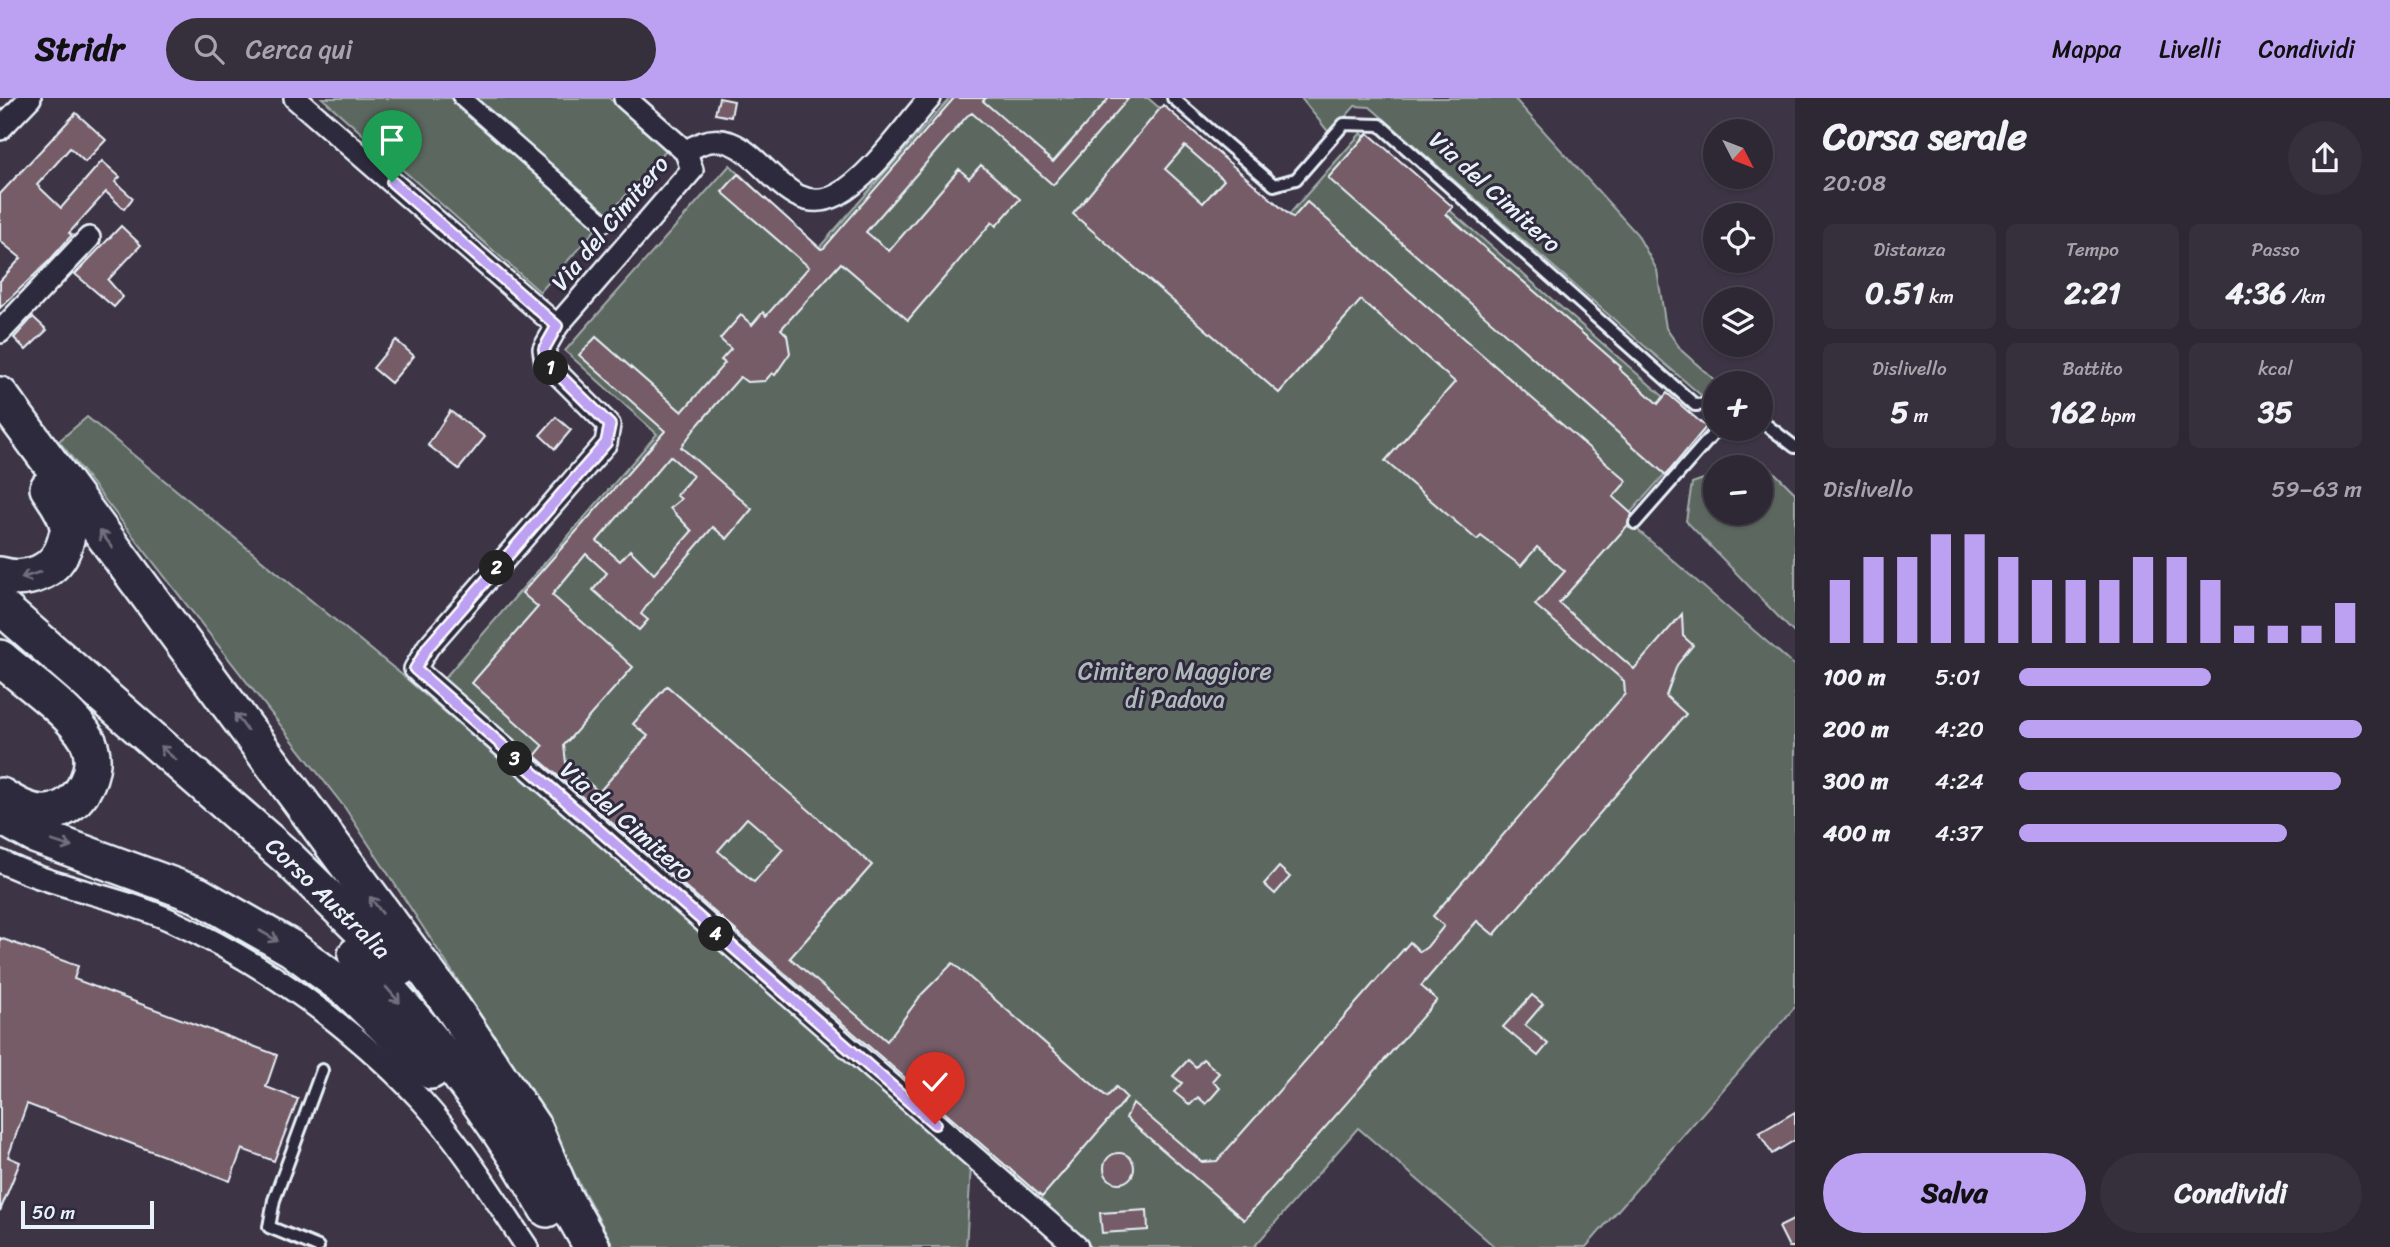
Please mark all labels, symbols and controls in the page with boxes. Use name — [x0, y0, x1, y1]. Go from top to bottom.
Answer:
search box — [166, 18, 656, 81]
text: Stridr — [35, 20, 124, 78]
text: Cerca qui — [246, 26, 353, 72]
text: Mappa — [2052, 28, 2121, 70]
text: Livelli — [2159, 28, 2221, 70]
text: Condividi — [2259, 28, 2355, 70]
icon: search — [190, 30, 228, 68]
text: Corsa serale — [1823, 103, 2027, 170]
pin — [362, 110, 422, 182]
north arrow — [1703, 119, 1773, 189]
map controls — [1703, 119, 1773, 525]
street label: Via del Cimitero — [1419, 120, 1571, 264]
icon: arrive — [373, 121, 411, 159]
button: share — [2288, 121, 2362, 195]
street label: Via del Cimitero — [540, 145, 680, 301]
text: 20:08 — [1823, 163, 1886, 204]
button: locate — [1703, 203, 1773, 273]
text: Distanza — [1873, 233, 1946, 266]
text: Tempo — [2066, 233, 2119, 266]
text: Passo — [2251, 233, 2300, 266]
text: 0.51 — [1865, 266, 1924, 320]
text: 2:21 — [2064, 266, 2121, 320]
text: 4:36 — [2225, 266, 2287, 320]
text: km — [1924, 280, 1954, 313]
text: /km — [2287, 280, 2326, 313]
button: layers — [1703, 287, 1773, 357]
pin: 1 — [534, 350, 568, 386]
text: 1 — [546, 351, 555, 384]
text: Dislivello — [1872, 352, 1947, 385]
text: Battito — [2062, 352, 2123, 385]
text: kcal — [2258, 352, 2293, 385]
button: + — [1703, 371, 1773, 441]
text: 5 — [1891, 385, 1909, 439]
text: 162 — [2049, 385, 2096, 439]
text: 35 — [2258, 385, 2293, 439]
text: m — [1909, 399, 1928, 432]
text: bpm — [2096, 399, 2136, 432]
button: − — [1703, 455, 1773, 525]
text: Dislivello — [1823, 469, 1913, 510]
text: 59–63 m — [2271, 469, 2362, 510]
one-way arrow — [99, 530, 114, 548]
pin: 2 — [480, 550, 514, 586]
text: 2 — [491, 551, 502, 584]
one-way arrow — [21, 570, 43, 582]
park label: Cimitero Maggiore di Padova — [1078, 650, 1272, 720]
text: 100 m — [1823, 657, 1886, 698]
text: 5:01 — [1935, 657, 1980, 698]
text: 200 m — [1823, 709, 1889, 750]
text: 4:20 — [1935, 709, 1984, 750]
one-way arrow — [234, 713, 248, 732]
pin: 3 — [498, 742, 532, 776]
text: 3 — [509, 742, 520, 775]
one-way arrow — [159, 745, 177, 761]
street label: Via del Cimitero — [550, 750, 704, 892]
text: 300 m — [1823, 761, 1888, 802]
text: 4:24 — [1935, 761, 1984, 802]
text: 400 m — [1823, 813, 1890, 854]
text: 4:37 — [1935, 813, 1982, 854]
street label: Corso Australia — [255, 826, 401, 970]
one-way arrow — [50, 839, 72, 851]
one-way arrow — [369, 896, 383, 915]
pin: 4 — [698, 916, 734, 952]
text: 4 — [710, 917, 721, 950]
one-way arrow — [258, 930, 279, 943]
one-way arrow — [385, 986, 401, 1004]
pin — [905, 1052, 965, 1124]
icon: check — [916, 1063, 954, 1101]
button: Salva — [1823, 1153, 2086, 1233]
button: Condividi — [2100, 1153, 2362, 1233]
text: 50 m — [32, 1196, 75, 1229]
scale bar — [21, 1198, 154, 1230]

